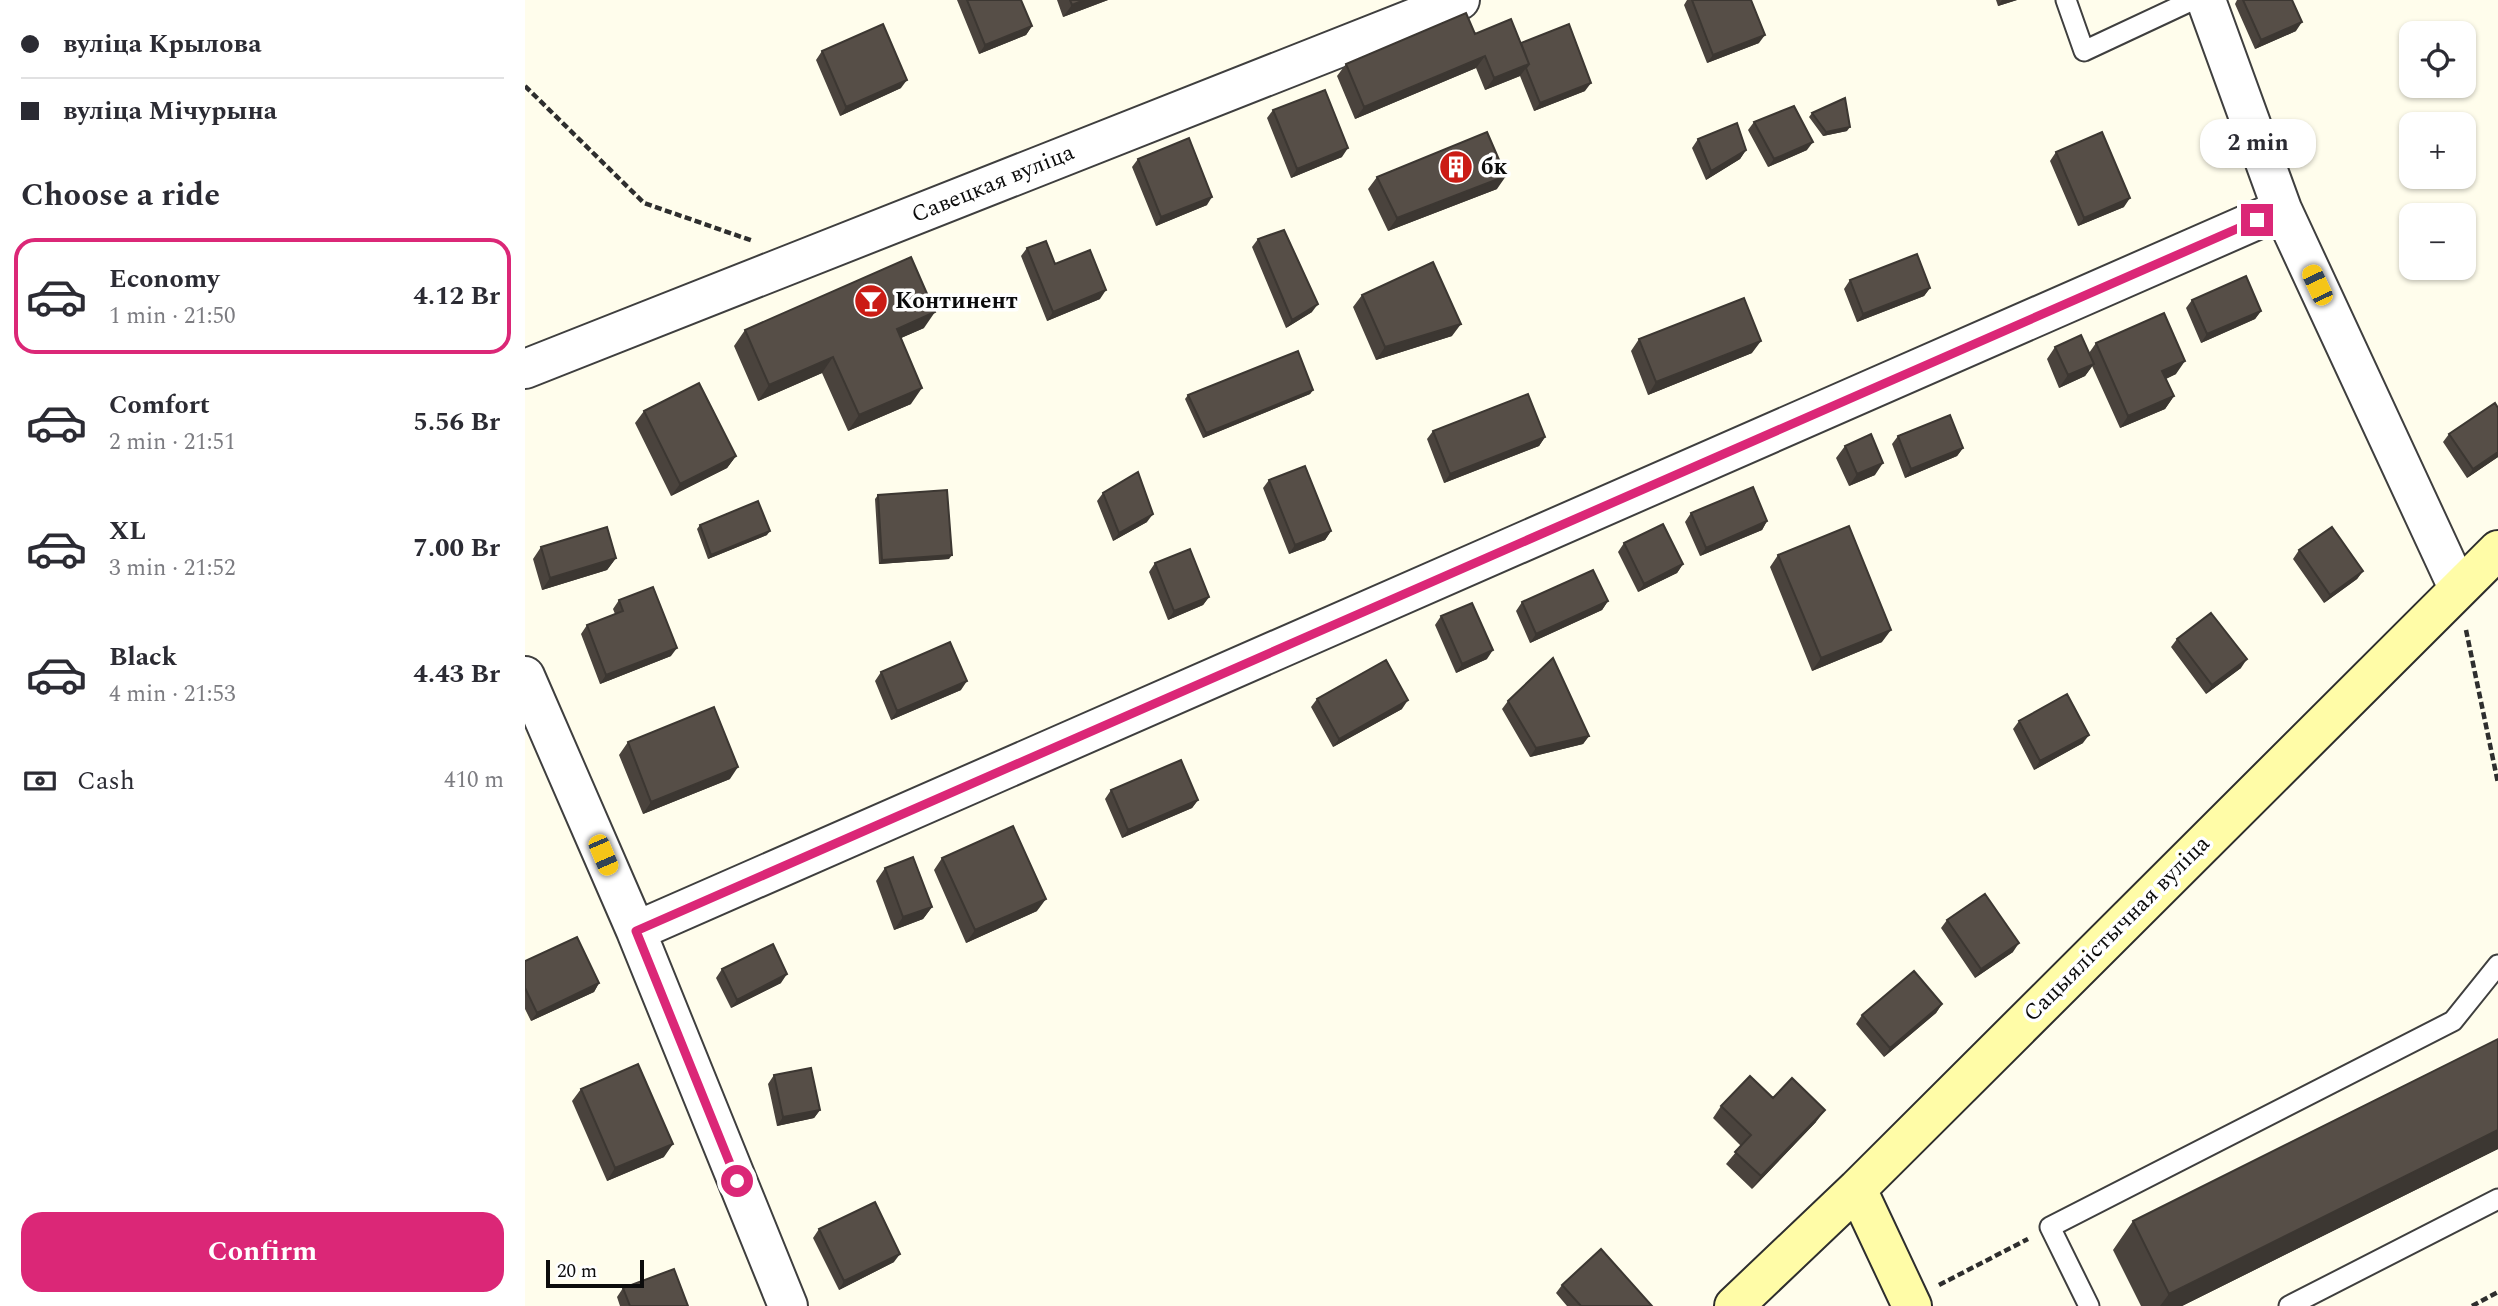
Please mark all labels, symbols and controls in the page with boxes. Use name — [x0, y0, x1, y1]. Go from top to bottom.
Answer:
map controls — [2399, 21, 2476, 280]
button: locate — [2399, 21, 2476, 98]
text: вуліца Крылова — [63, 24, 262, 64]
text: вуліца Мічурына — [63, 91, 277, 131]
button: + — [2399, 112, 2476, 189]
callout: 2 min — [2199, 118, 2315, 168]
text: 2 min — [2227, 126, 2289, 161]
street label: Савецкая вуліца — [906, 135, 1080, 233]
building icon: бк — [1437, 148, 1475, 186]
place label: бк — [1481, 150, 1508, 185]
text: Choose a ride — [21, 171, 220, 220]
button: − — [2399, 203, 2476, 280]
route end — [2241, 204, 2273, 236]
text: Economy — [109, 259, 219, 299]
car — [2299, 262, 2336, 308]
icon: car — [25, 265, 88, 328]
text: 4.12 Br — [413, 276, 500, 316]
bar icon: Континент — [852, 282, 890, 320]
place label: Континент — [895, 284, 1018, 319]
text: 1 min · 21:50 — [109, 299, 236, 334]
text: Comfort — [109, 385, 210, 425]
icon: car — [25, 391, 88, 454]
text: 5.56 Br — [413, 402, 500, 442]
text: 2 min · 21:51 — [109, 425, 236, 460]
text: XL — [109, 511, 146, 551]
icon: car — [25, 517, 88, 580]
text: 7.00 Br — [413, 528, 500, 568]
text: 3 min · 21:52 — [109, 551, 236, 586]
text: Black — [109, 637, 177, 677]
icon: car — [25, 643, 88, 706]
text: 4.43 Br — [413, 654, 500, 694]
text: 4 min · 21:53 — [109, 677, 236, 712]
text: Cash — [77, 761, 135, 801]
icon: cash — [21, 762, 59, 800]
text: 410 m — [444, 763, 504, 798]
street label: Сацыялістычная вуліца — [2016, 828, 2218, 1030]
car — [586, 832, 621, 878]
route start — [721, 1165, 753, 1197]
button: Confirm — [21, 1212, 504, 1292]
scale bar — [546, 1257, 644, 1289]
text: 20 m — [557, 1257, 597, 1286]

